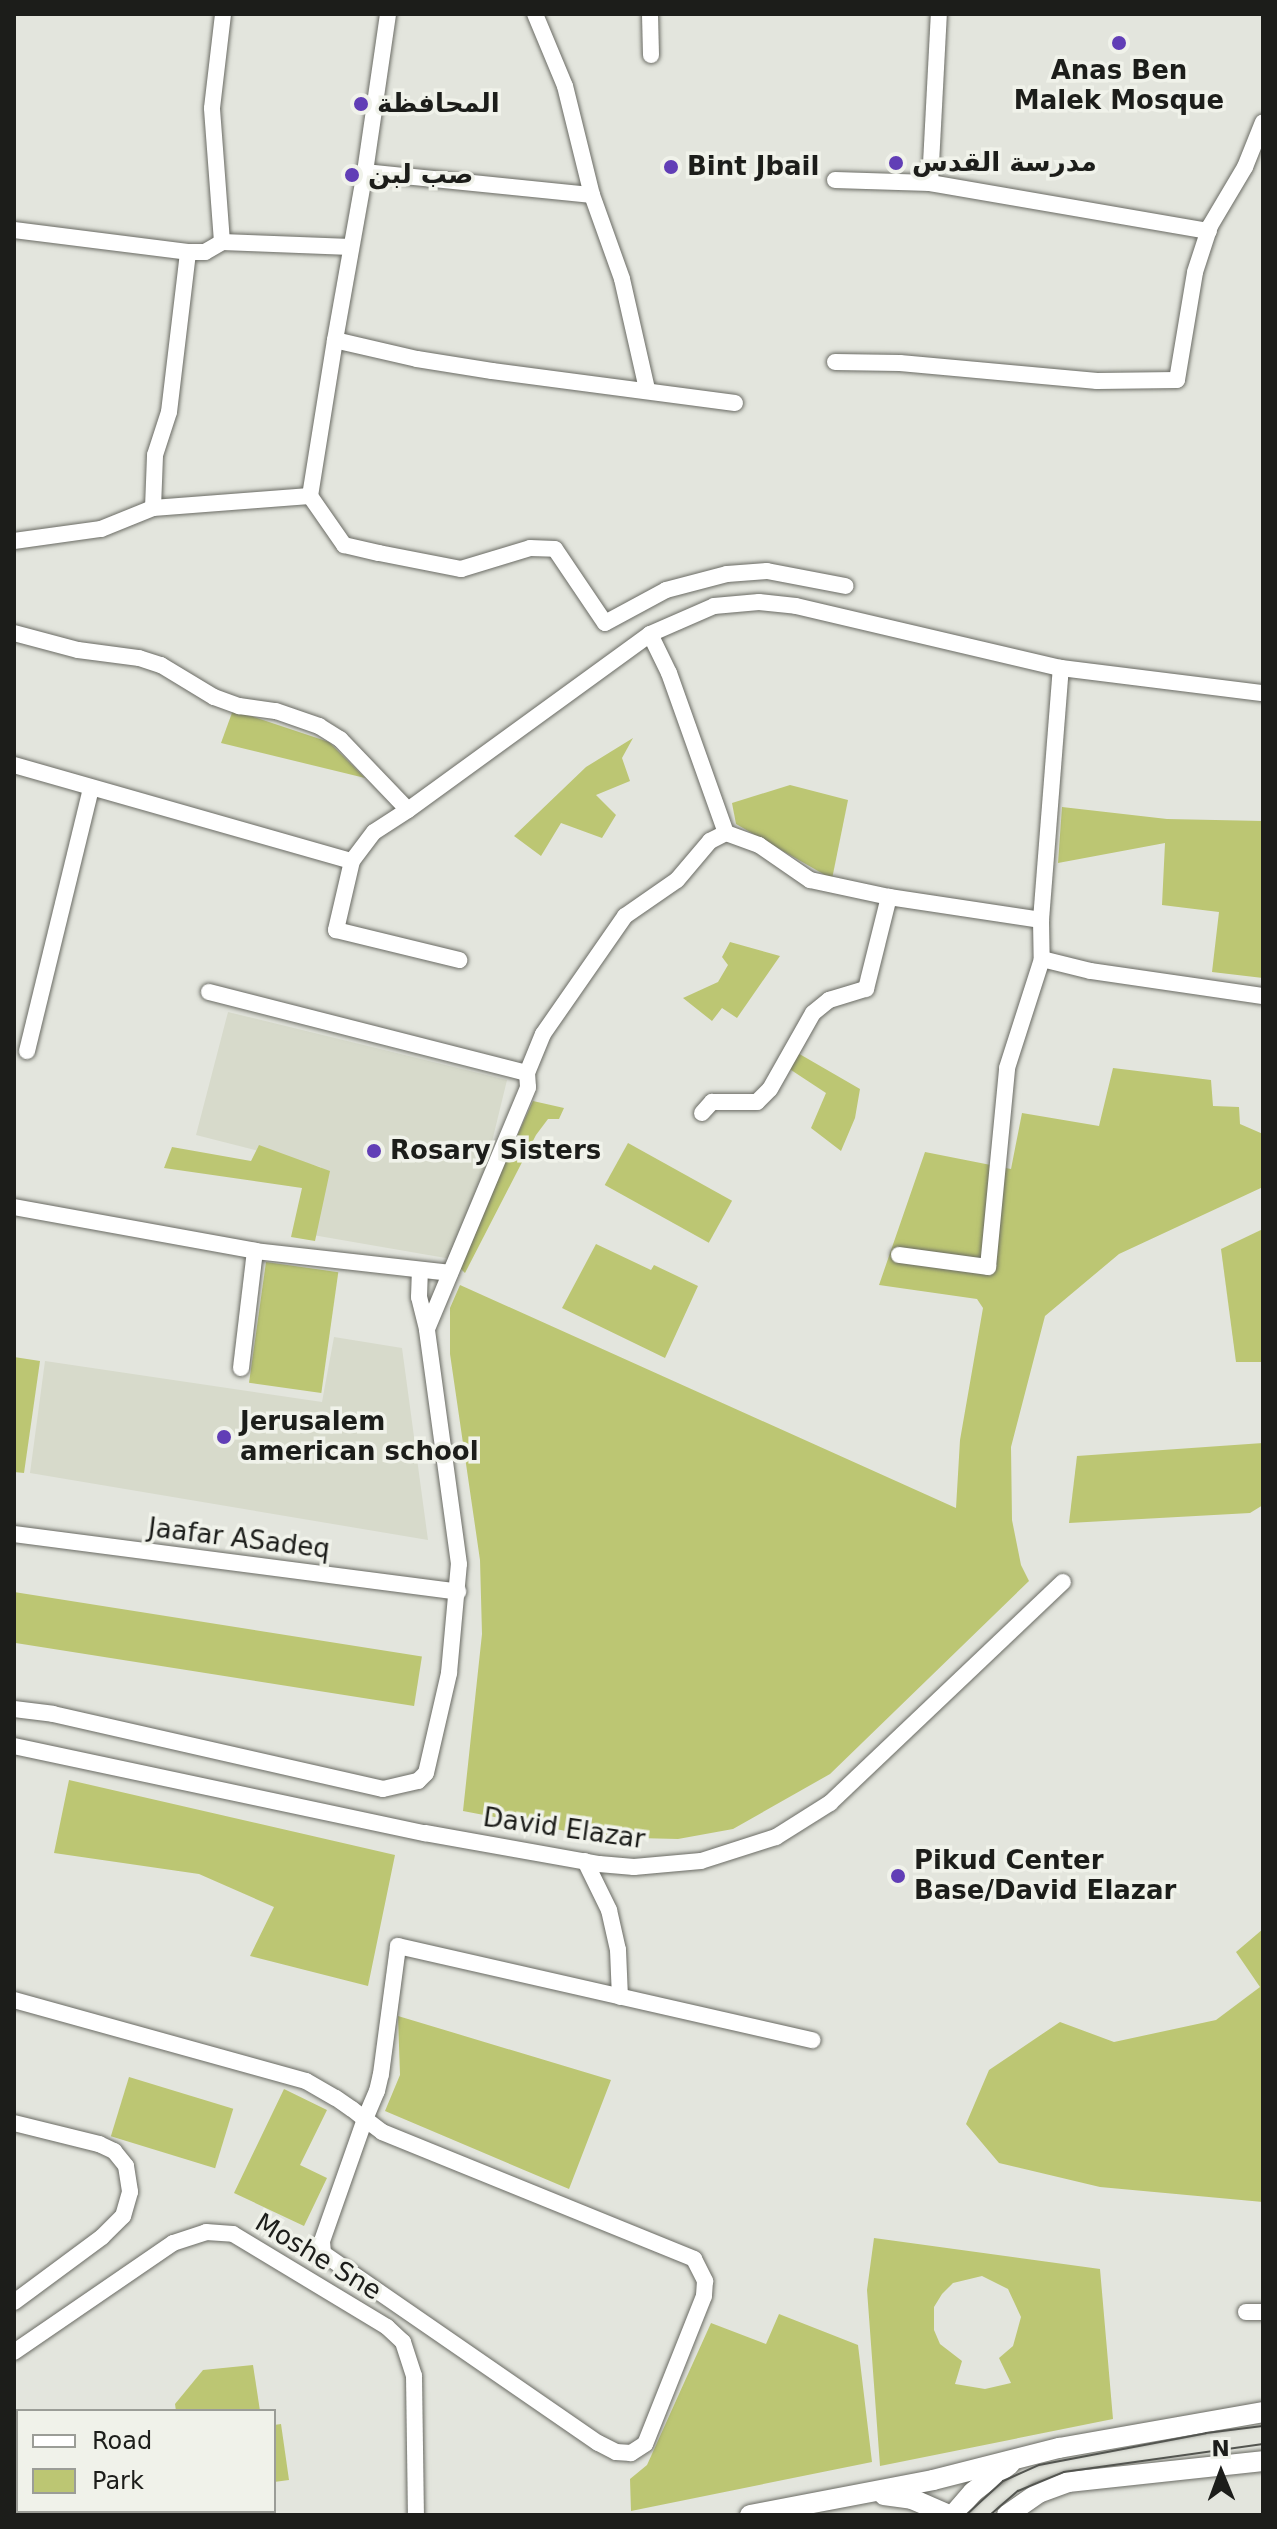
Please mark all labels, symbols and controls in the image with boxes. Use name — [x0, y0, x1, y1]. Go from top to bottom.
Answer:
marker: Anas Ben Malek Mosque — [1110, 34, 1128, 52]
place label: Anas Ben Malek Mosque — [1014, 55, 1224, 116]
place label: المحافظة — [377, 88, 500, 120]
marker: المحافظة — [352, 95, 370, 113]
place label: مدرسة القدس — [912, 147, 1097, 179]
place label: Bint Jbail — [687, 151, 819, 183]
marker: مدرسة القدس — [887, 154, 905, 172]
marker: Bint Jbail — [662, 158, 680, 176]
place label: صب لبن — [368, 159, 473, 191]
marker: صب لبن — [343, 166, 361, 184]
place label: Rosary Sisters — [390, 1135, 601, 1167]
marker: Rosary Sisters — [365, 1142, 383, 1160]
place label: Jerusalem american school — [240, 1406, 479, 1468]
marker: Jerusalem american school — [215, 1428, 233, 1446]
street label: Jaafar ASadeq — [146, 1512, 332, 1566]
street label: David Elazar — [481, 1802, 647, 1856]
place label: Pikud Center Base/David Elazar — [914, 1845, 1176, 1906]
marker: Pikud Center Base/David Elazar — [889, 1867, 907, 1885]
street label: Moshe Sne — [249, 2207, 387, 2307]
legend — [16, 2409, 276, 2513]
text: Road — [92, 2427, 152, 2455]
north arrow — [1181, 2433, 1261, 2513]
text: N — [1211, 2436, 1230, 2461]
text: Park — [92, 2467, 144, 2495]

